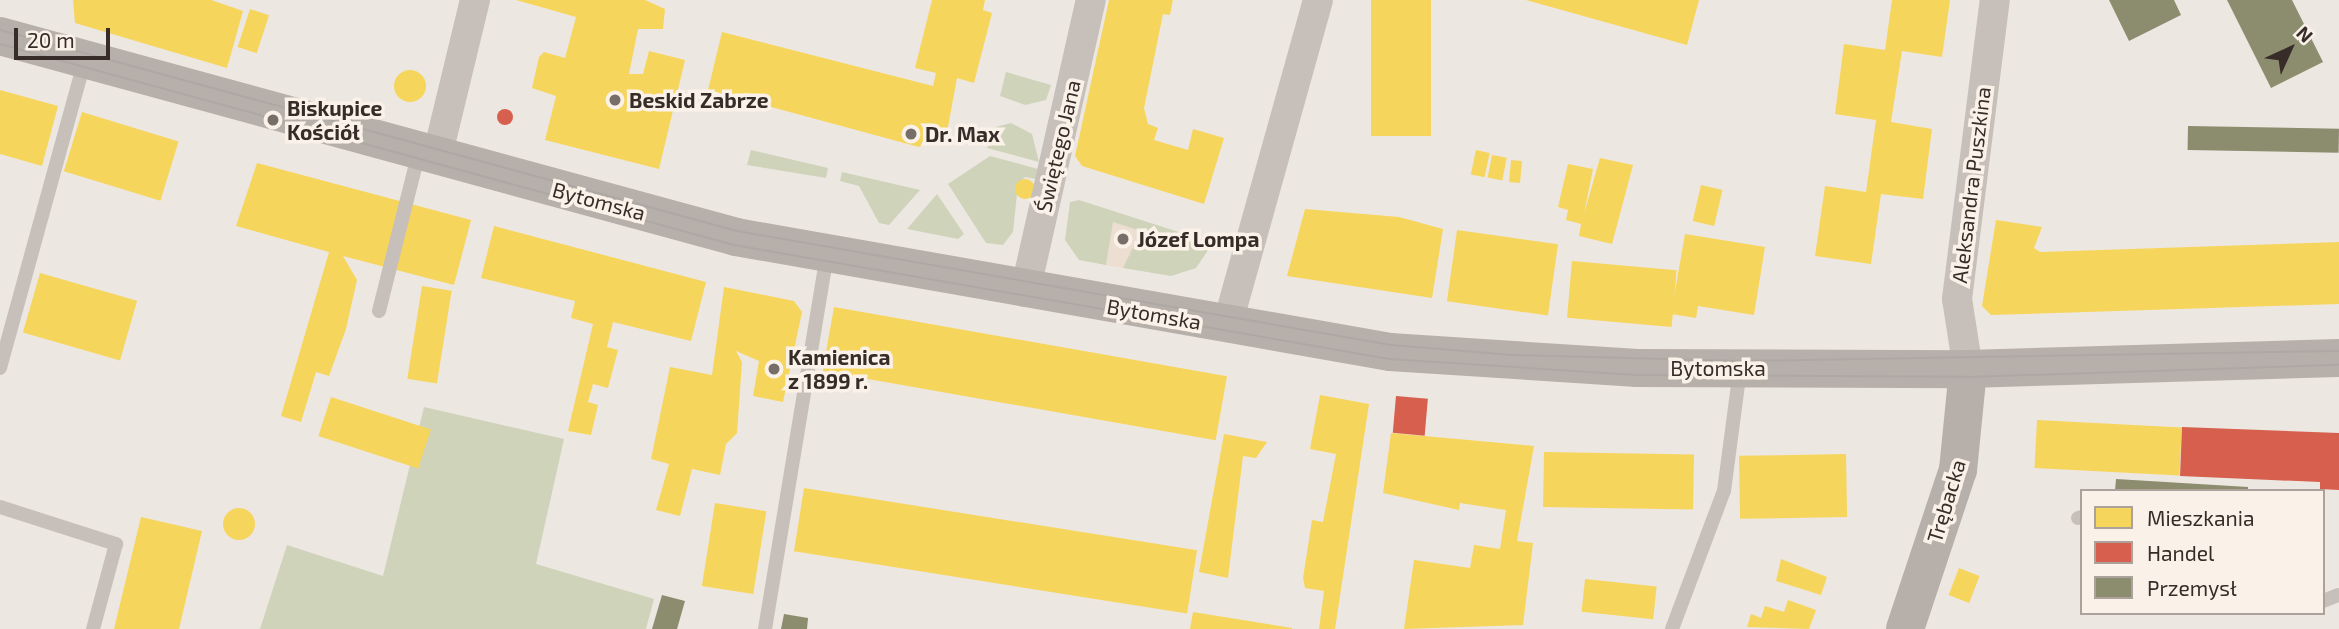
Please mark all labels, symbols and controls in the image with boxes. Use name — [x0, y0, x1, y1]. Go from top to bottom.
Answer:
scale bar — [18, 14, 114, 58]
north arrow — [2255, 14, 2325, 84]
text: N — [2292, 21, 2318, 47]
text: 20 m — [27, 27, 75, 52]
street label: Świętego Jana — [1030, 77, 1086, 215]
street label: Aleksandra Puszkina — [1946, 85, 1996, 285]
place label: Beskid Zabrze — [629, 87, 769, 113]
marker: Beskid Zabrze — [607, 92, 623, 108]
place label: Biskupice Kościół — [287, 95, 382, 145]
marker: Biskupice Kościół — [265, 112, 281, 128]
place label: Dr. Max — [925, 121, 1000, 147]
marker: Dr. Max — [903, 126, 919, 142]
street label: Bytomska — [550, 176, 648, 226]
place label: Józef Lompa — [1137, 226, 1260, 252]
marker: Józef Lompa — [1115, 231, 1131, 247]
street label: Bytomska — [1105, 293, 1203, 335]
place label: Kamienica z 1899 r. — [788, 344, 891, 394]
street label: Bytomska — [1670, 355, 1766, 381]
marker: Kamienica z 1899 r. — [766, 361, 782, 377]
street label: Trębacka — [1921, 456, 1971, 546]
legend — [2080, 489, 2325, 615]
text: Mieszkania — [2147, 505, 2254, 530]
text: Handel — [2147, 540, 2214, 565]
text: Przemysł — [2147, 575, 2237, 600]

